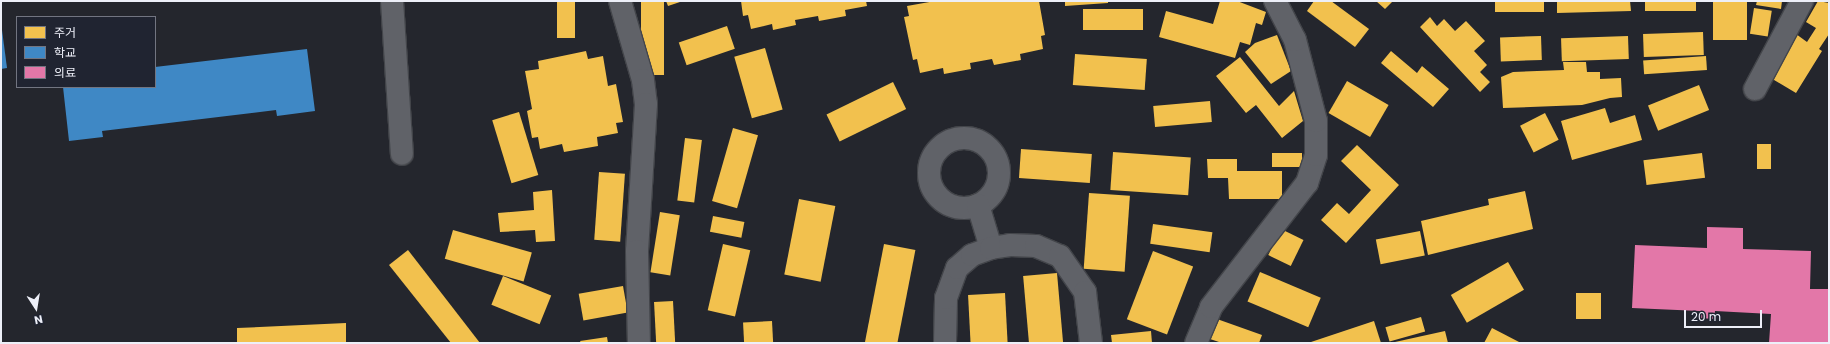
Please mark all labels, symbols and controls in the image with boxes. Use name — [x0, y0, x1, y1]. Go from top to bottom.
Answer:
legend — [16, 16, 156, 88]
text: 주거 — [54, 24, 76, 41]
text: 학교 — [54, 44, 76, 61]
text: 의료 — [54, 64, 76, 81]
north arrow — [16, 288, 56, 328]
scale bar — [1686, 302, 1764, 328]
text: 20 m — [1691, 308, 1721, 325]
text: N — [33, 311, 44, 328]

